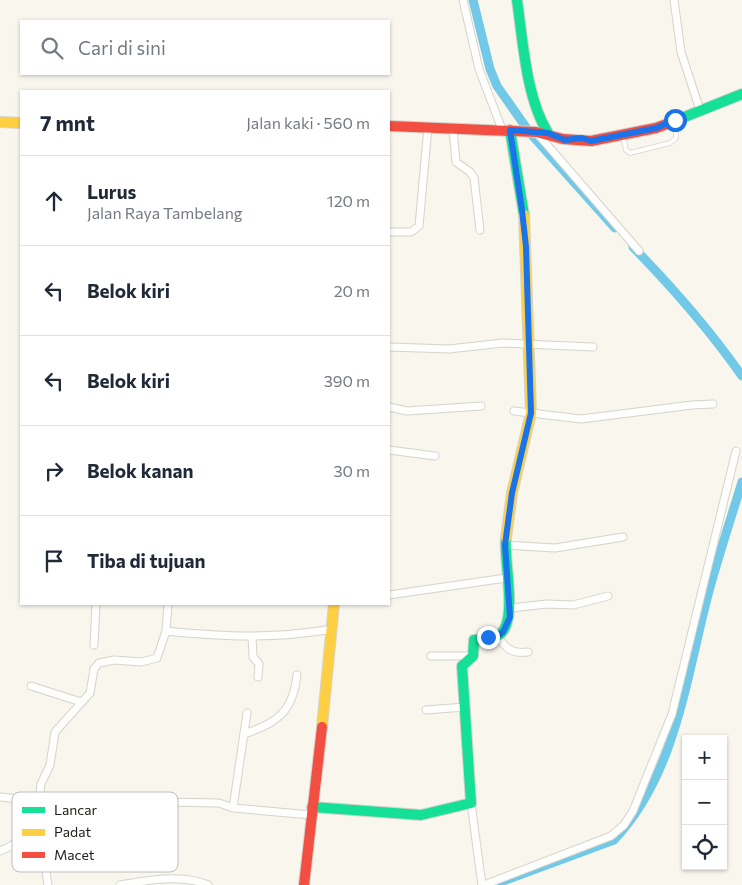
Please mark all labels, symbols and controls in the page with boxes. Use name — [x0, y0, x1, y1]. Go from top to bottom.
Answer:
search box — [20, 20, 390, 75]
icon: search — [38, 34, 66, 62]
text: Cari di sini — [78, 36, 166, 59]
route start — [664, 109, 687, 132]
text: 7 mnt — [40, 110, 95, 135]
text: Jalan kaki · 560 m — [246, 113, 370, 132]
text: Lurus — [87, 180, 136, 203]
icon: ahead — [40, 187, 68, 215]
text: 120 m — [327, 191, 370, 210]
text: Jalan Raya Tambelang — [87, 203, 242, 222]
icon: left — [40, 277, 68, 305]
text: Belok kiri — [87, 279, 170, 302]
text: 20 m — [334, 281, 370, 300]
icon: left — [40, 367, 68, 395]
text: Belok kiri — [87, 369, 170, 392]
text: 390 m — [324, 371, 370, 390]
icon: right — [40, 457, 68, 485]
text: Belok kanan — [87, 459, 194, 482]
text: 30 m — [333, 461, 370, 480]
icon: arrive — [40, 547, 68, 575]
text: Tiba di tujuan — [87, 549, 205, 572]
route end — [477, 626, 500, 649]
map controls — [682, 735, 727, 870]
button: + — [682, 735, 727, 780]
button: − — [682, 780, 727, 825]
legend — [12, 792, 178, 872]
text: Lancar — [54, 801, 98, 818]
text: Padat — [54, 823, 92, 840]
button: locate — [682, 825, 727, 870]
text: Macet — [54, 846, 95, 863]

